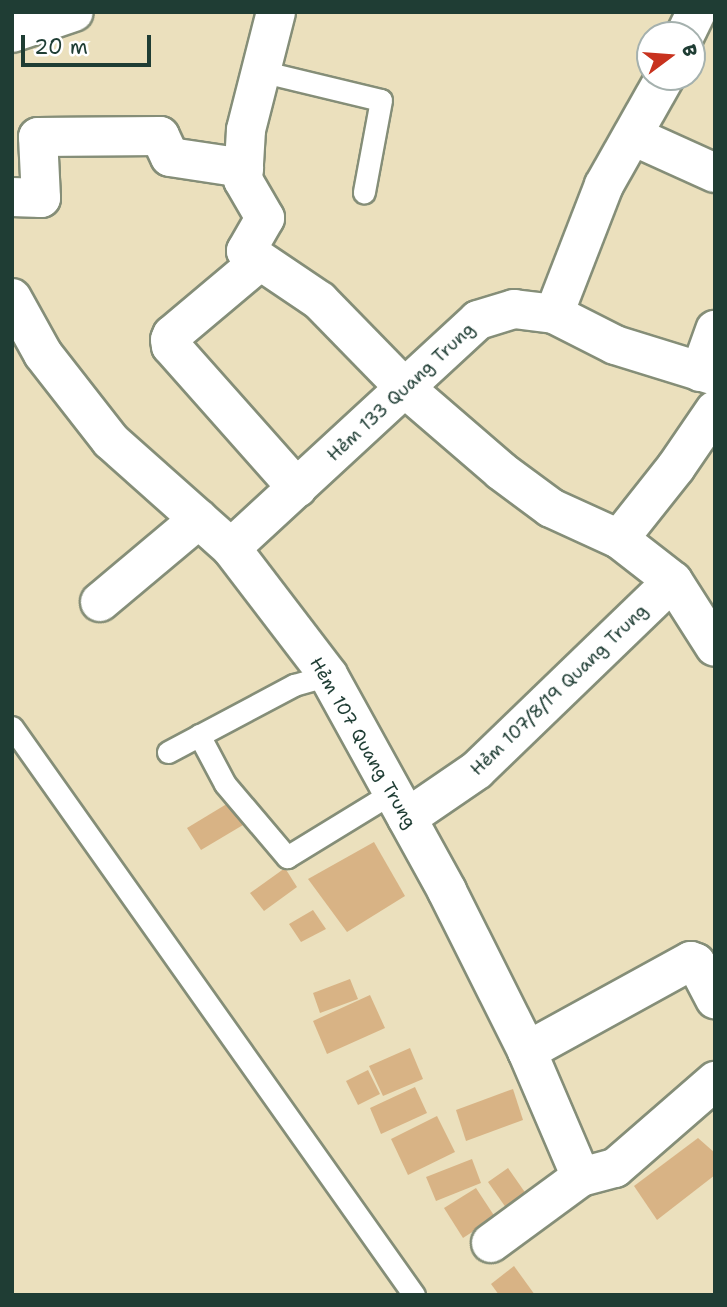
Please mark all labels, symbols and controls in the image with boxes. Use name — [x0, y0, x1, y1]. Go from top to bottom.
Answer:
scale bar — [24, 21, 154, 65]
north arrow — [636, 21, 706, 91]
text: 20 m — [34, 33, 88, 61]
text: B — [676, 41, 703, 60]
street label: Hẻm 133 Quang Trung — [323, 318, 479, 466]
street label: Hẻm 107/8/19 Quang Trung — [466, 600, 652, 780]
street label: Hẻm 107 Quang Trung — [305, 654, 421, 832]

